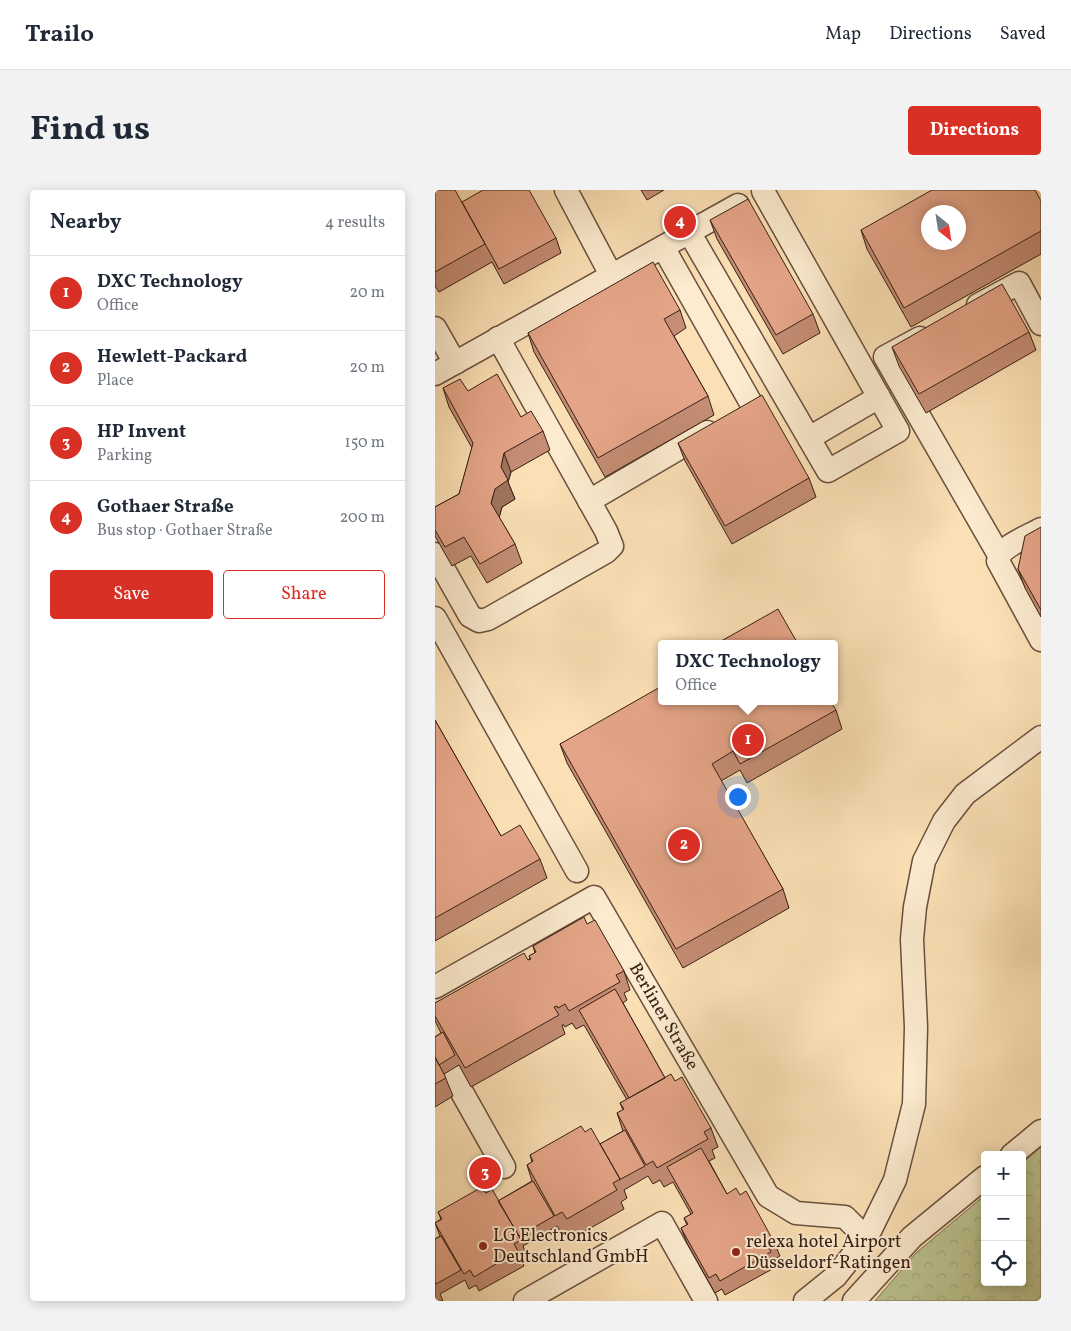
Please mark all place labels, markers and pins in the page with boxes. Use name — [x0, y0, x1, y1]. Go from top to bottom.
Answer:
pin: 4 — [664, 203, 696, 241]
pin: 1 — [732, 721, 764, 759]
pin: 2 — [668, 826, 700, 864]
pin: 3 — [469, 1154, 501, 1192]
place label: LG Electronics Deutschland GmbH — [493, 1224, 649, 1270]
place label: relexa hotel Airport Düsseldorf-Ratingen — [746, 1230, 911, 1276]
marker: LG Electronics Deutschland GmbH — [477, 1240, 489, 1252]
marker: relexa hotel Airport Düsseldorf-Ratingen — [730, 1246, 742, 1258]

